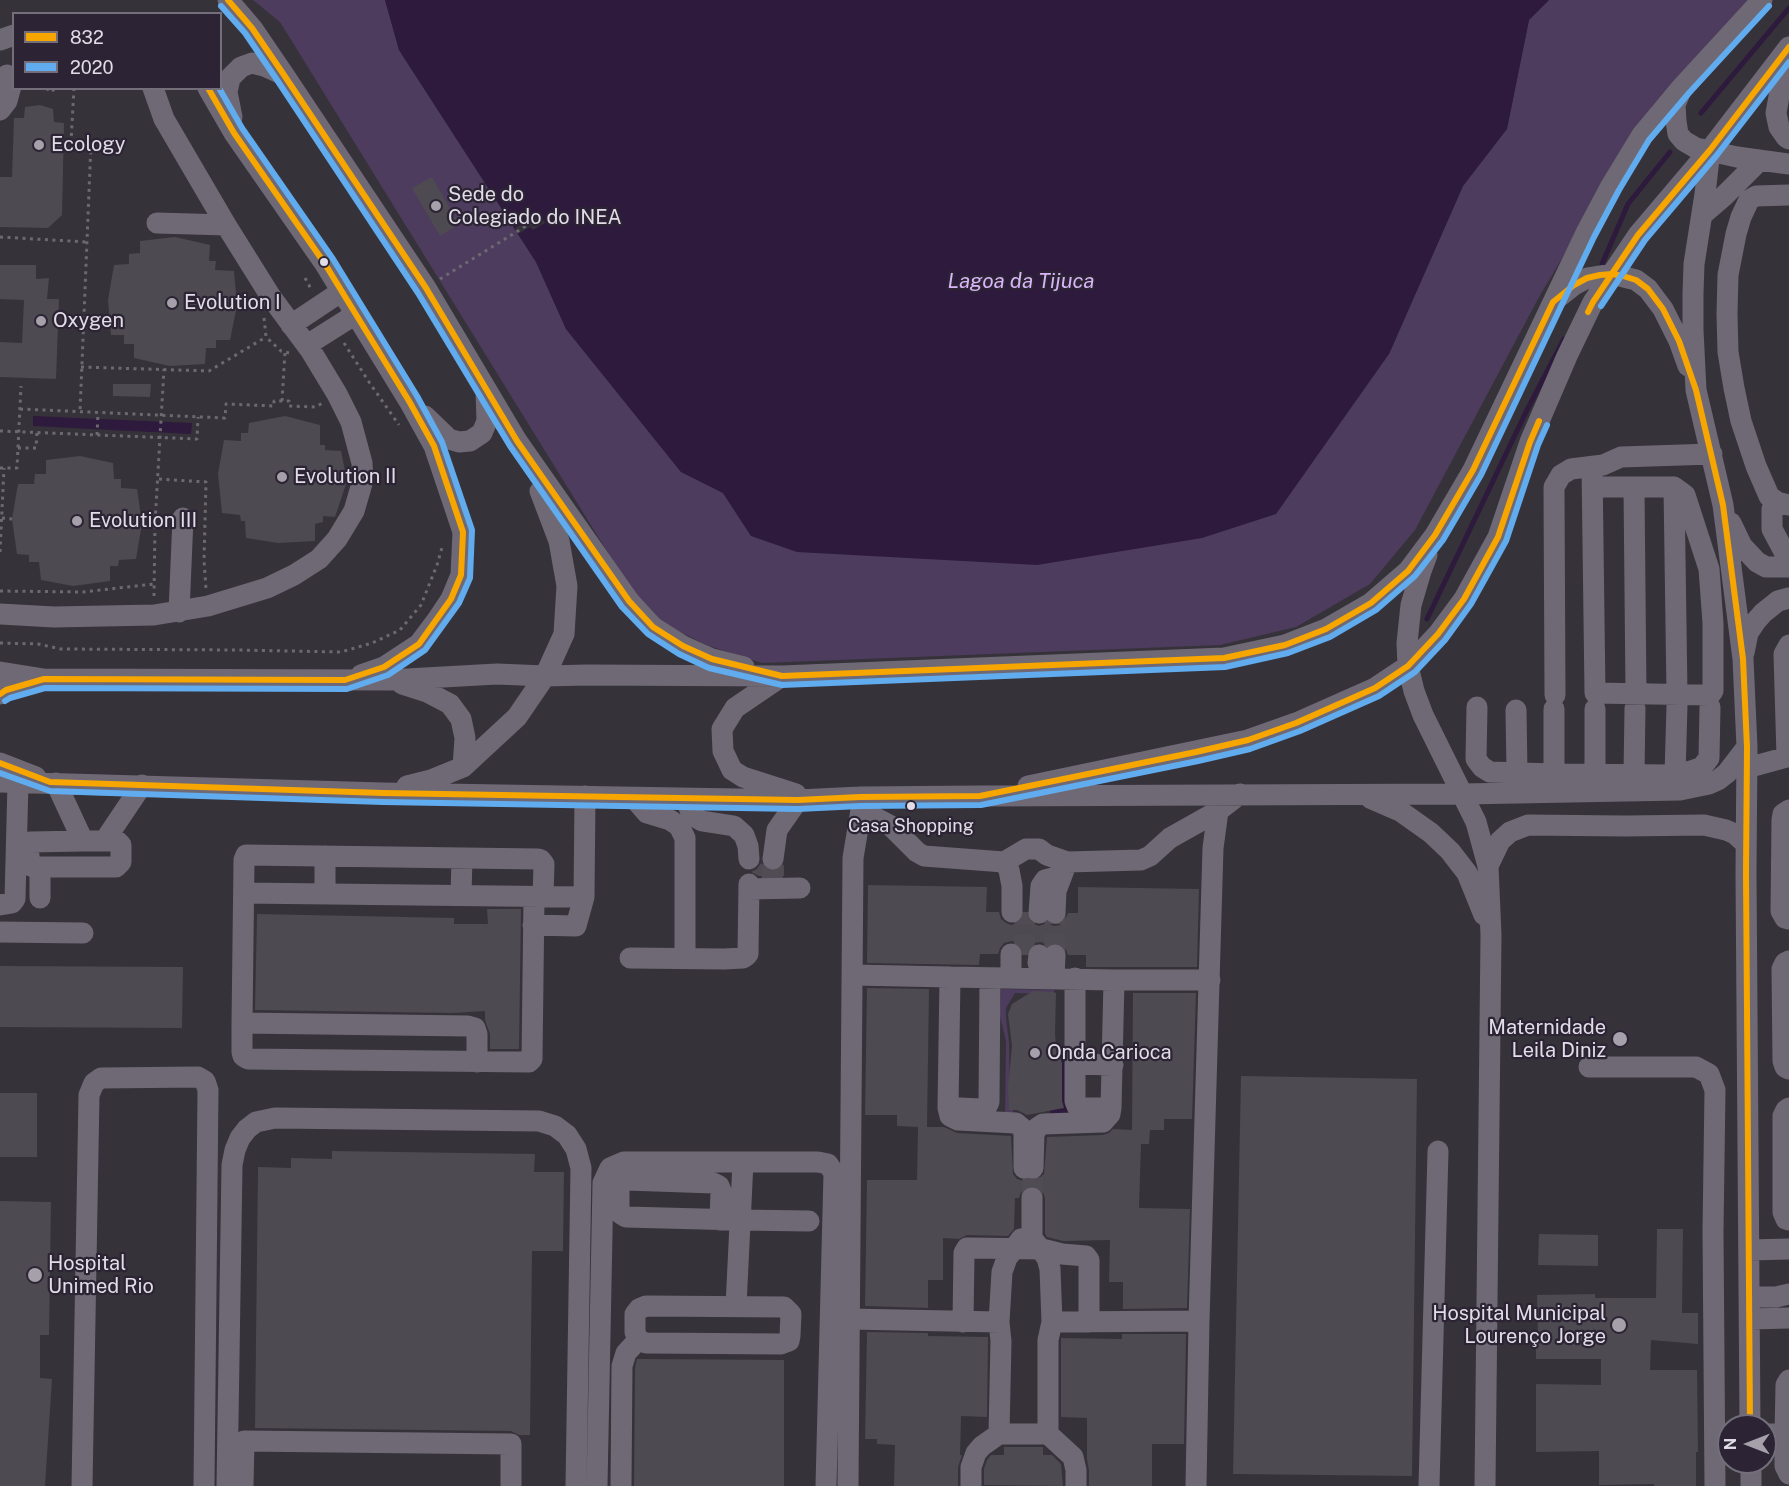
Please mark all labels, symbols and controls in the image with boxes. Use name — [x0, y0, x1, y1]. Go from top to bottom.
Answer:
legend — [12, 12, 222, 90]
text: 832 — [70, 27, 104, 48]
text: 2020 — [70, 57, 114, 78]
place label: Ecology — [51, 133, 125, 157]
marker: Ecology — [32, 138, 46, 152]
place label: Sede do Colegiado do INEA — [448, 183, 622, 230]
marker: Sede do Colegiado do INEA — [429, 199, 443, 213]
unlabelled marker — [318, 256, 330, 268]
water label: Lagoa da Tijuca — [948, 269, 1094, 295]
place label: Evolution I — [184, 291, 281, 315]
marker: Evolution I — [165, 296, 179, 310]
place label: Oxygen — [53, 309, 124, 333]
marker: Oxygen — [34, 314, 48, 328]
place label: Evolution II — [294, 465, 396, 489]
marker: Evolution II — [275, 470, 289, 484]
place label: Evolution III — [89, 509, 197, 533]
marker: Evolution III — [70, 514, 84, 528]
marker: Casa Shopping — [905, 800, 917, 812]
place label: Casa Shopping — [848, 815, 974, 837]
place label: Maternidade Leila Diniz — [1488, 1016, 1606, 1063]
marker: Maternidade Leila Diniz — [1611, 1030, 1629, 1048]
place label: Onda Carioca — [1047, 1041, 1172, 1065]
marker: Onda Carioca — [1028, 1046, 1042, 1060]
place label: Hospital Unimed Rio — [48, 1252, 154, 1299]
marker: Hospital Unimed Rio — [26, 1266, 44, 1284]
place label: Hospital Municipal Lourenço Jorge — [1432, 1302, 1606, 1349]
marker: Hospital Municipal Lourenço Jorge — [1610, 1316, 1628, 1334]
north arrow — [1717, 1414, 1777, 1474]
text: N — [1721, 1438, 1740, 1450]

